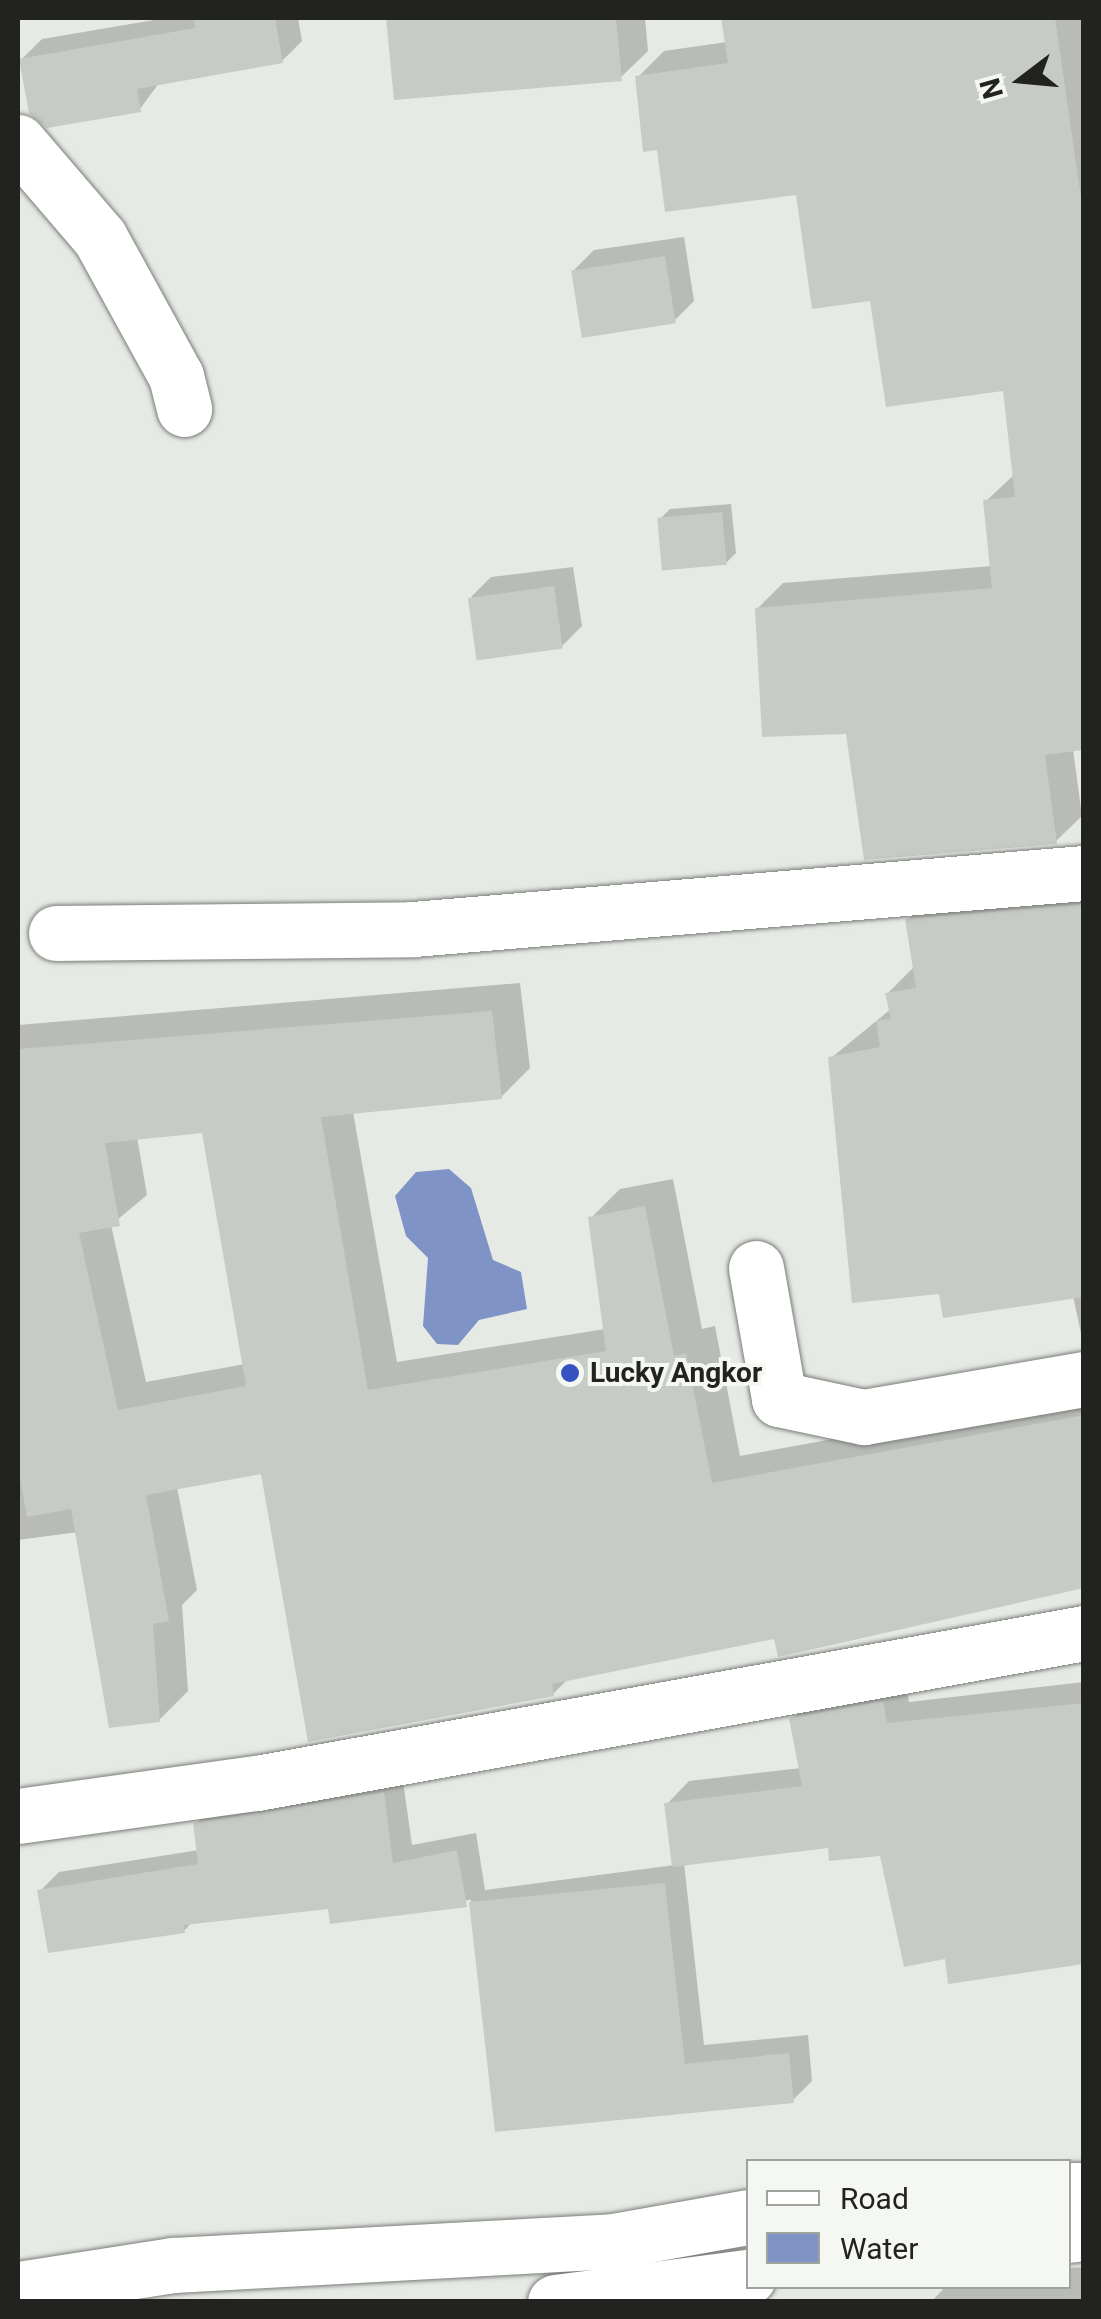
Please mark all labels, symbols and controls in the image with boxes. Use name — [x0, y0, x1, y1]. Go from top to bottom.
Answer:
north arrow — [971, 30, 1071, 130]
text: N — [973, 74, 1010, 102]
place label: Lucky Angkor — [590, 1356, 762, 1390]
marker: Lucky Angkor — [559, 1362, 581, 1384]
legend — [746, 2159, 1071, 2289]
text: Road — [840, 2181, 909, 2216]
text: Water — [840, 2231, 918, 2266]

